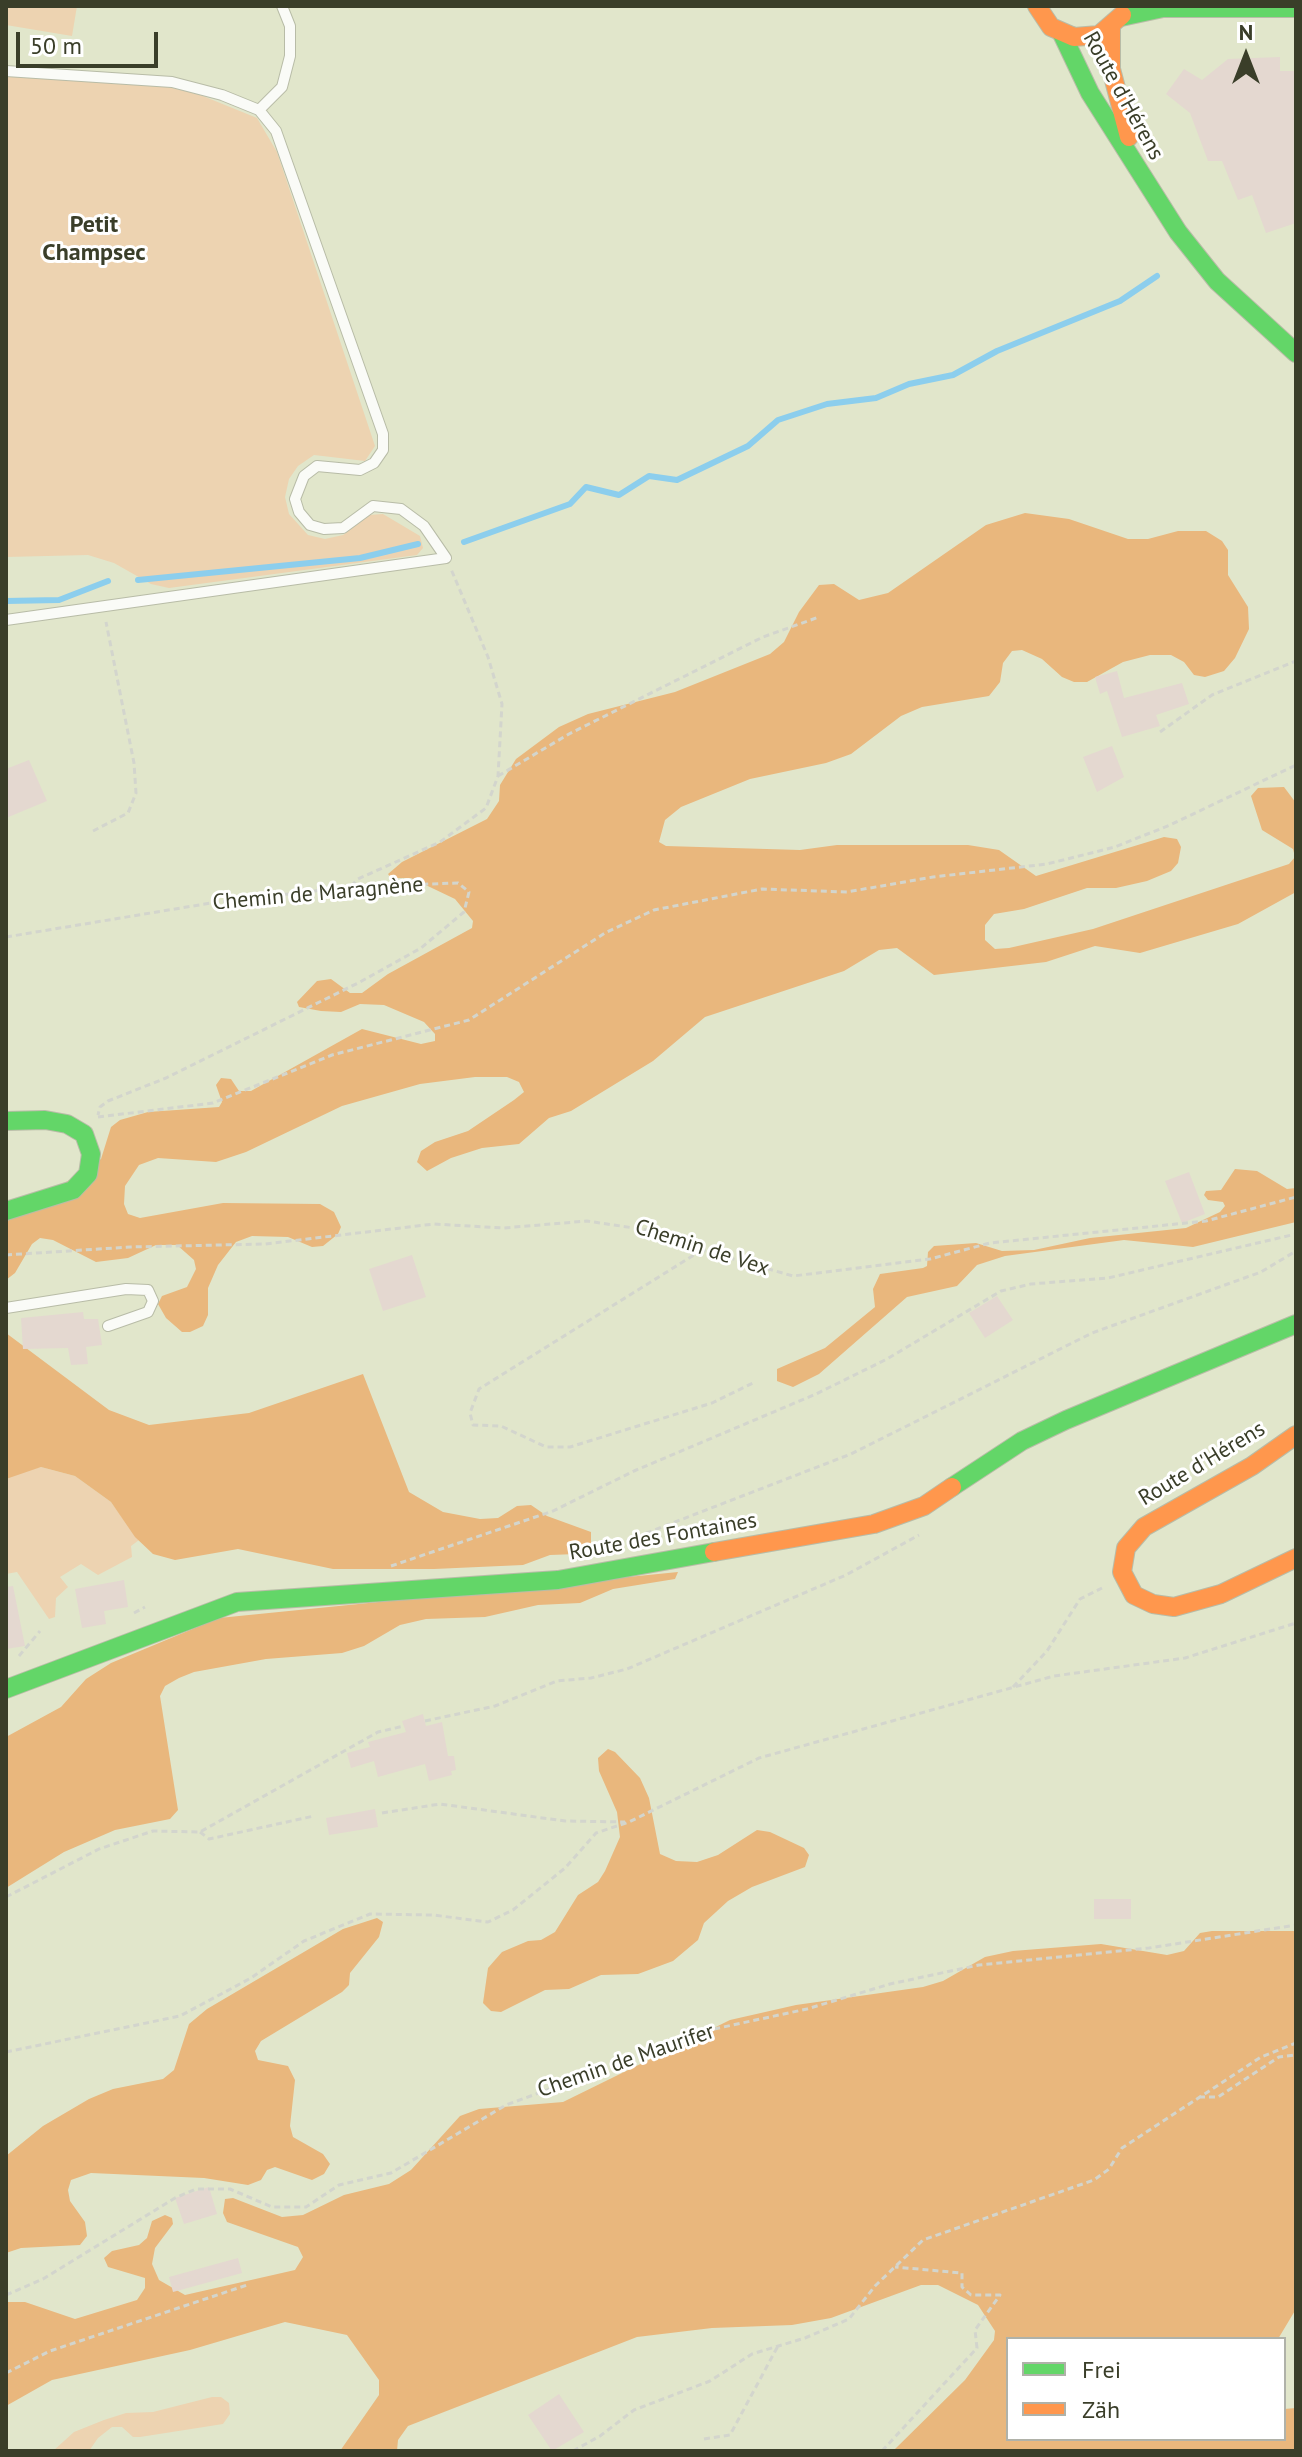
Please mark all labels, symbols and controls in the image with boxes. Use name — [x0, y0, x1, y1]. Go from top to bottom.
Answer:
scale bar — [20, 16, 162, 66]
north arrow — [1206, 16, 1286, 96]
text: N — [1239, 18, 1253, 46]
street label: Route d'Hérens — [1077, 27, 1169, 165]
text: 50 m — [30, 30, 82, 61]
district label: Petit Champsec — [42, 211, 146, 267]
street label: Chemin de Maragnène — [212, 872, 424, 916]
street label: Chemin de Vex — [632, 1214, 772, 1282]
street label: Route d'Hérens — [1134, 1416, 1270, 1512]
street label: Route des Fontaines — [567, 1508, 759, 1566]
street label: Chemin de Maurifer — [534, 2018, 718, 2104]
legend — [1006, 2337, 1286, 2441]
text: Frei — [1082, 2354, 1121, 2385]
text: Zäh — [1082, 2394, 1120, 2425]

